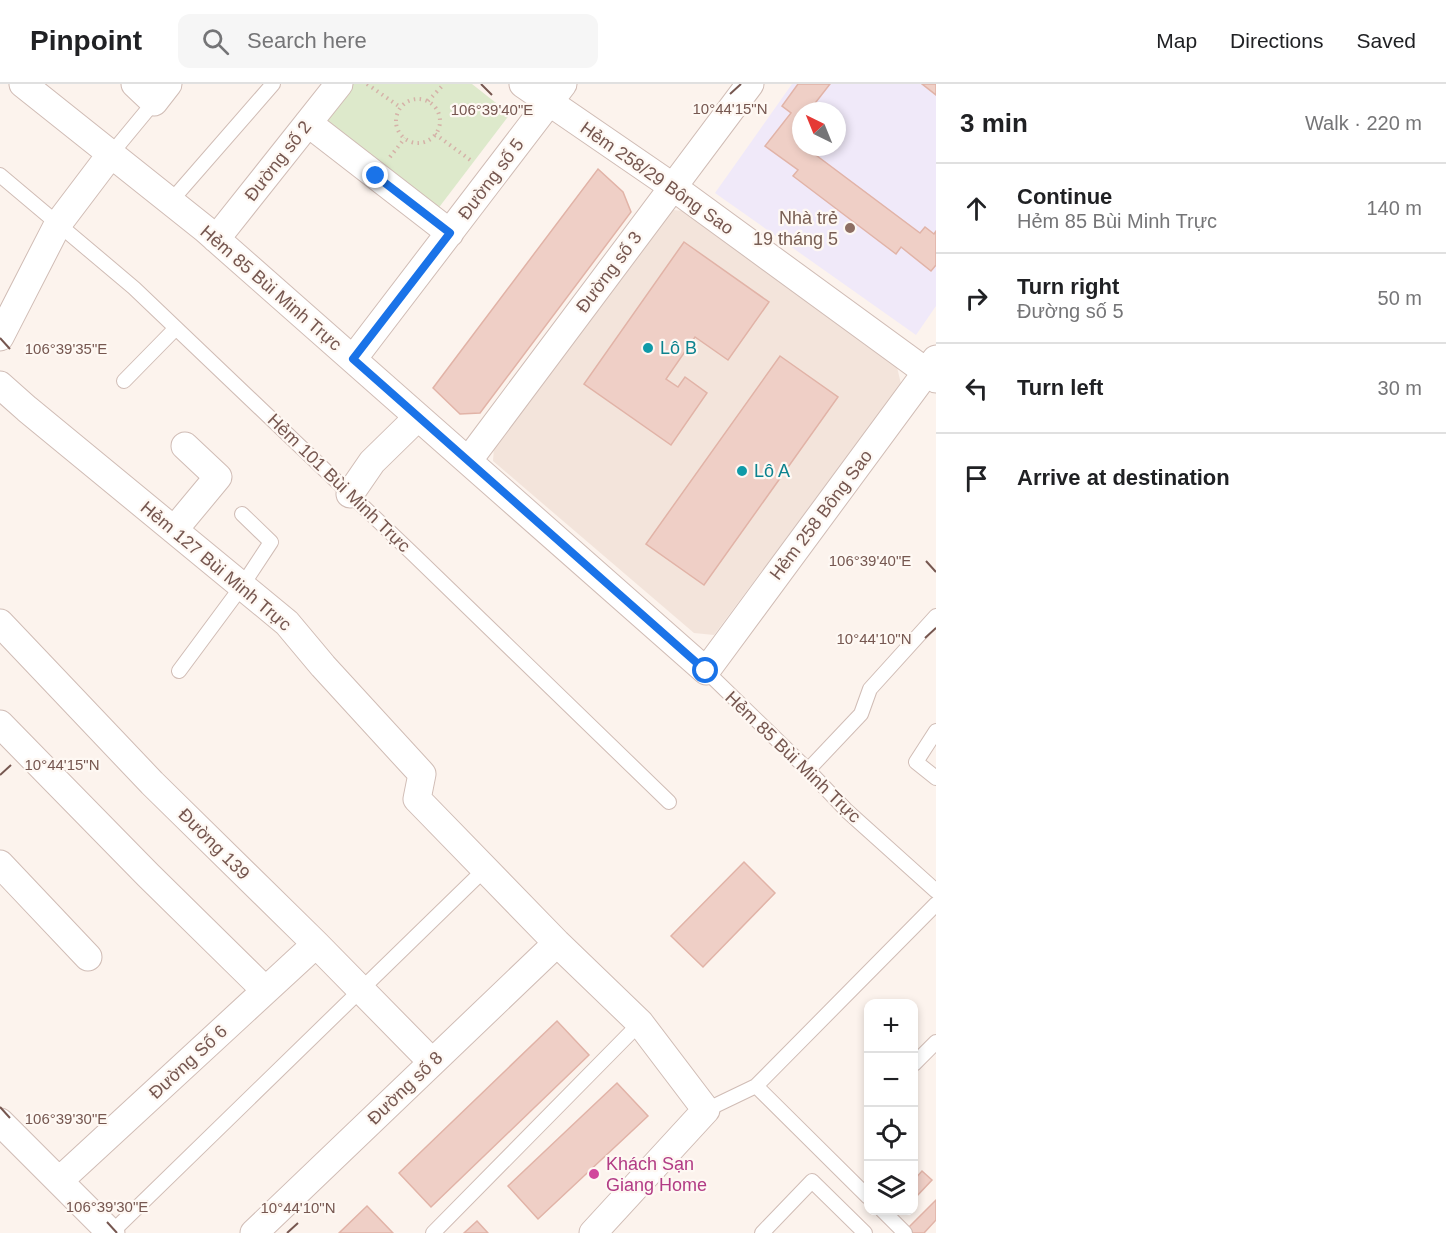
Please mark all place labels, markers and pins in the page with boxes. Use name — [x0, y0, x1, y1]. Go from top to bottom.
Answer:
place label: Nhà trẻ 19 tháng 5 — [753, 208, 838, 249]
marker: Nhà trẻ 19 tháng 5 — [843, 221, 857, 235]
place label: Lô B — [660, 338, 697, 358]
marker: Lô B — [641, 341, 655, 355]
place label: Lô A — [754, 461, 790, 481]
marker: Lô A — [735, 464, 749, 478]
place label: Khách Sạn Giang Home — [606, 1154, 707, 1195]
marker: Khách Sạn Giang Home — [587, 1167, 601, 1181]

